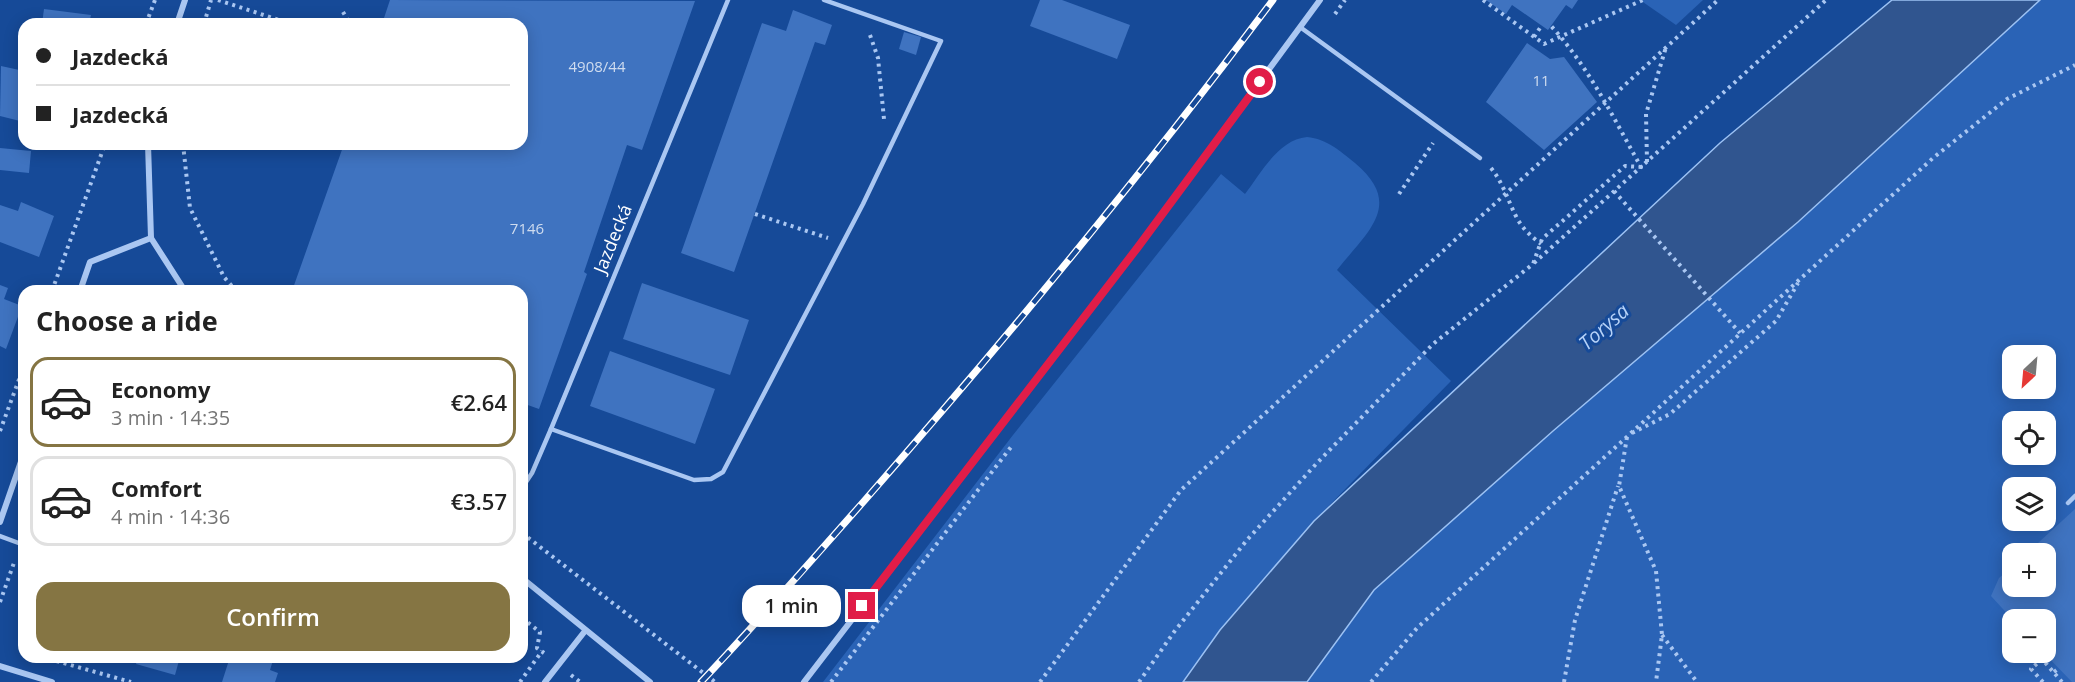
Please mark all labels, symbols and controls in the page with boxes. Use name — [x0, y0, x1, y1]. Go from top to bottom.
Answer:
text: Jazdecká — [72, 41, 168, 71]
house number: 4908/44 — [569, 56, 626, 76]
route start — [1246, 68, 1273, 95]
house number: 11 — [1532, 70, 1550, 90]
text: Jazdecká — [72, 99, 168, 129]
street label: Jazdecká — [587, 201, 637, 279]
house number: 7146 — [510, 218, 544, 238]
water label: Torysa — [1573, 297, 1635, 356]
text: Choose a ride — [36, 302, 218, 339]
north arrow — [2002, 345, 2056, 399]
map controls — [2002, 345, 2056, 663]
text: Economy — [111, 374, 210, 404]
icon: car — [39, 375, 93, 429]
text: €2.64 — [451, 387, 507, 417]
text: 3 min · 14:35 — [111, 404, 230, 431]
button: locate — [2002, 411, 2056, 465]
text: Comfort — [111, 473, 202, 503]
icon: car — [39, 474, 93, 528]
button: layers — [2002, 477, 2056, 531]
text: €3.57 — [451, 486, 507, 516]
text: 4 min · 14:36 — [111, 503, 230, 530]
button: + — [2002, 543, 2056, 597]
button: Confirm — [36, 582, 510, 651]
callout: 1 min — [742, 585, 841, 627]
text: 1 min — [765, 592, 819, 619]
route end — [848, 592, 875, 619]
button: − — [2002, 609, 2056, 663]

